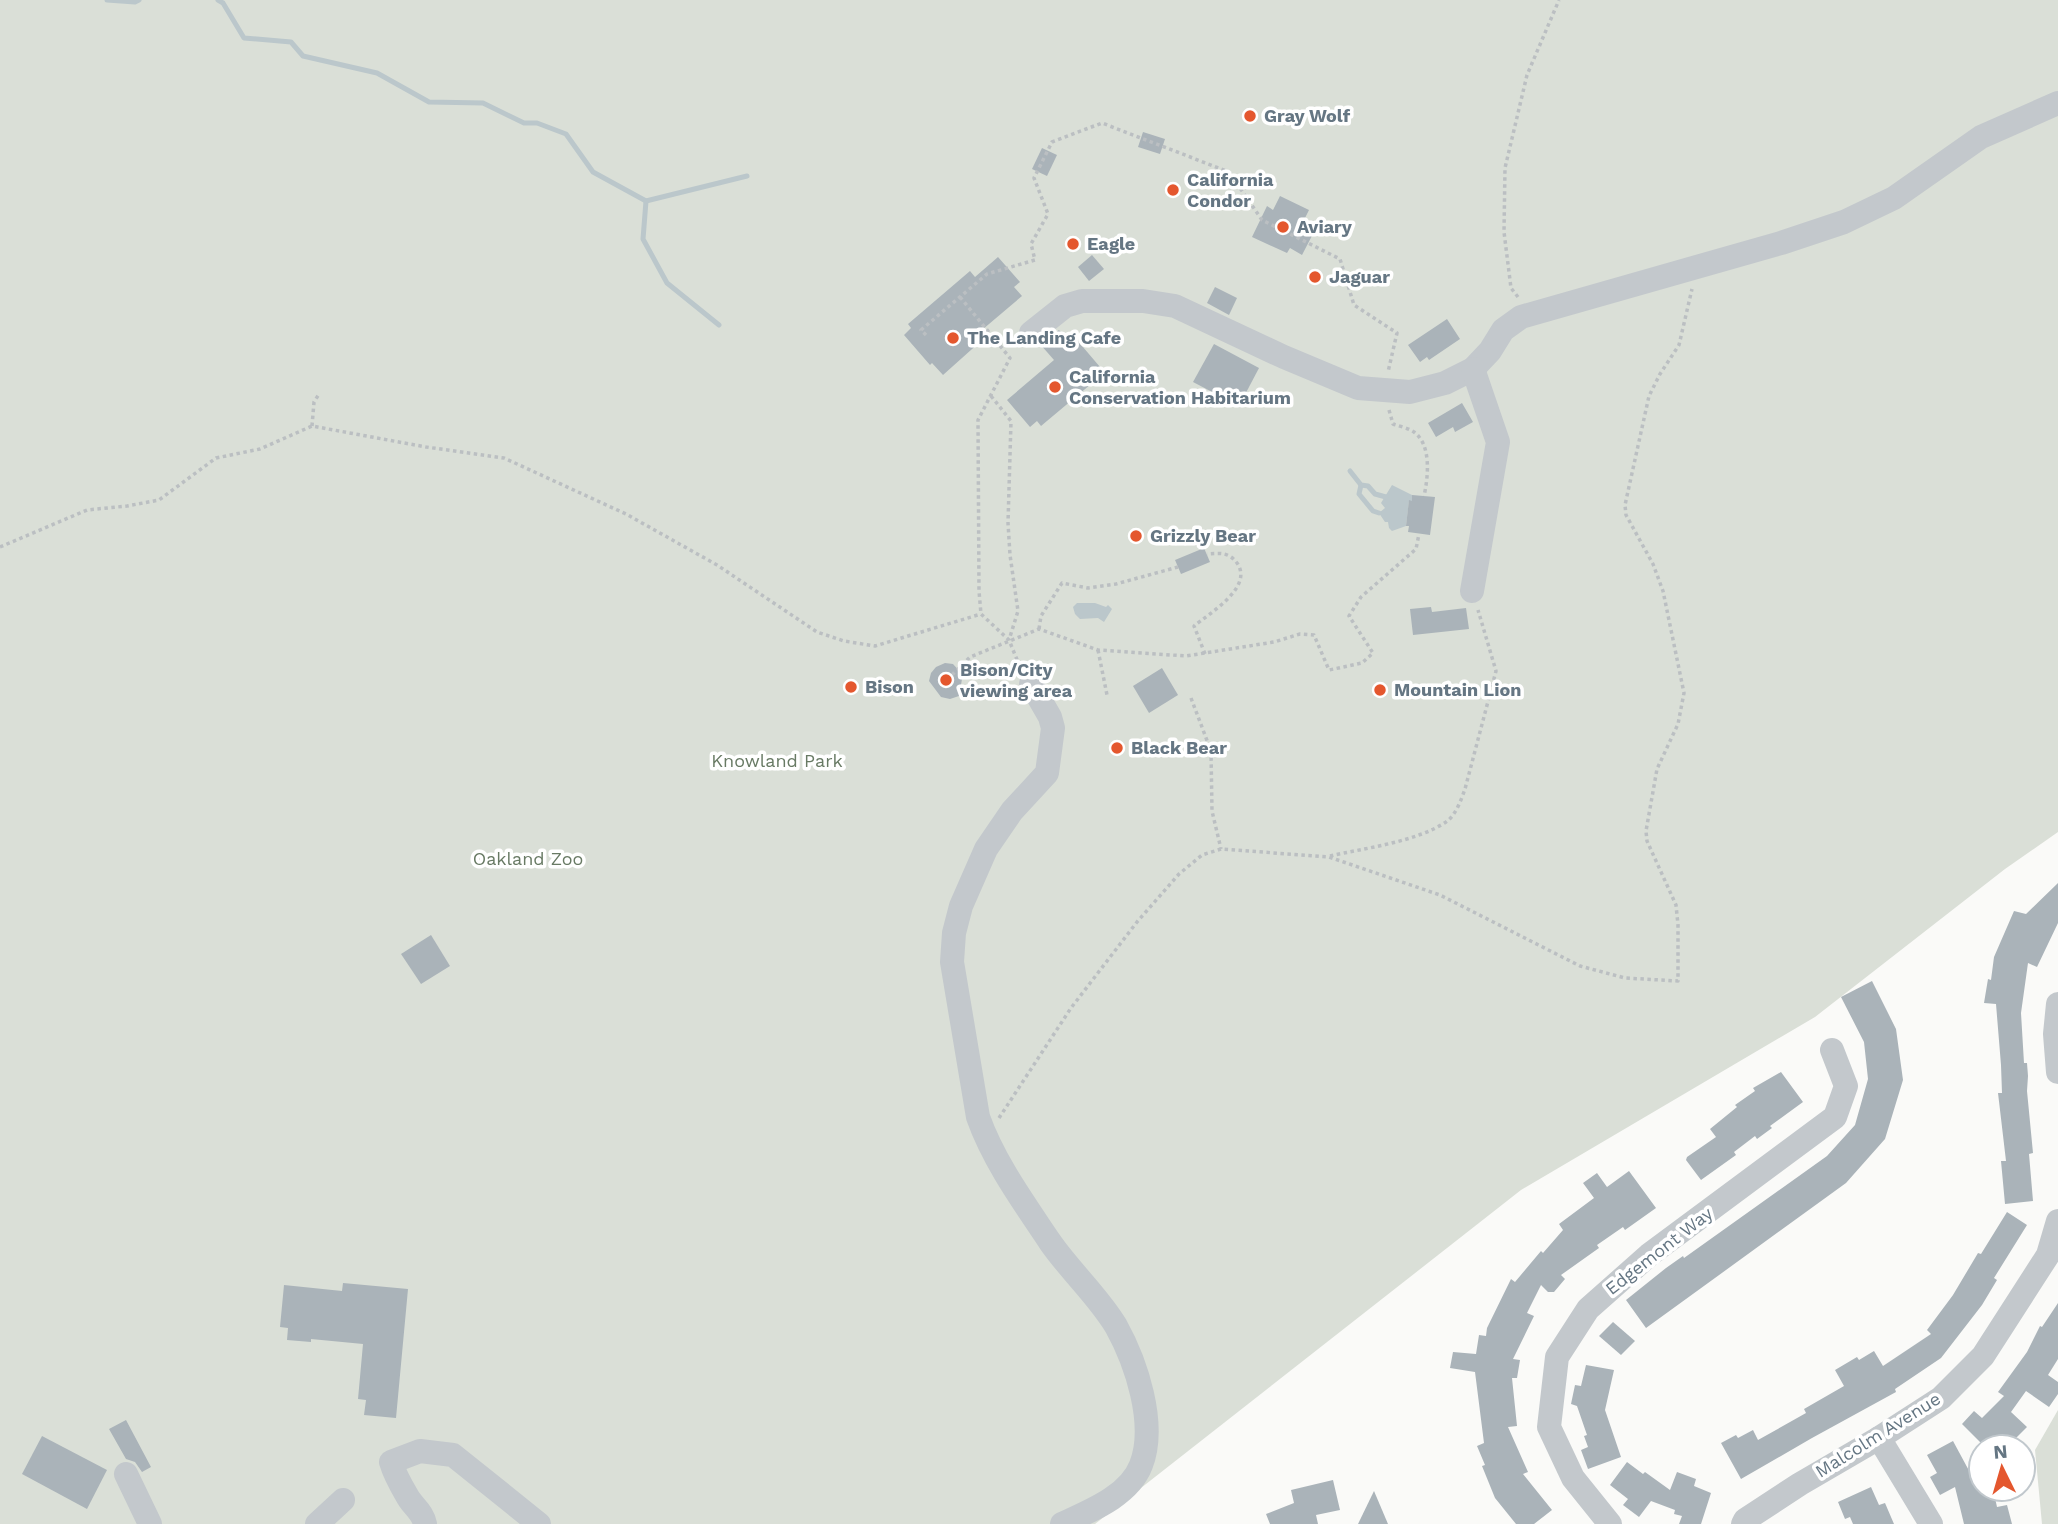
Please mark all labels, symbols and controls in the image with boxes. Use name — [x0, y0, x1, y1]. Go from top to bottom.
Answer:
place label: Gray Wolf — [1264, 105, 1351, 126]
marker: Gray Wolf — [1242, 108, 1258, 124]
place label: California Condor — [1187, 169, 1274, 211]
marker: California Condor — [1165, 182, 1181, 198]
place label: Aviary — [1297, 216, 1353, 237]
marker: Aviary — [1275, 219, 1291, 235]
place label: Eagle — [1087, 233, 1135, 254]
marker: Eagle — [1065, 236, 1081, 252]
place label: Jaguar — [1329, 266, 1390, 287]
marker: Jaguar — [1307, 269, 1323, 285]
place label: The Landing Cafe — [967, 327, 1121, 348]
marker: The Landing Cafe — [945, 330, 961, 346]
place label: California Conservation Habitarium — [1069, 366, 1291, 408]
marker: California Conservation Habitarium — [1047, 379, 1063, 395]
place label: Grizzly Bear — [1150, 525, 1256, 546]
marker: Grizzly Bear — [1128, 528, 1144, 544]
place label: Bison/City viewing area — [959, 659, 1073, 701]
marker: Bison/City viewing area — [938, 672, 954, 688]
place label: Bison — [865, 676, 914, 697]
marker: Bison — [843, 679, 859, 695]
place label: Mountain Lion — [1394, 679, 1521, 700]
marker: Mountain Lion — [1372, 682, 1388, 698]
place label: Black Bear — [1131, 737, 1227, 758]
marker: Black Bear — [1109, 740, 1125, 756]
park label: Knowland Park — [711, 750, 843, 771]
park label: Oakland Zoo — [473, 848, 583, 869]
street label: Edgemont Way — [1601, 1202, 1717, 1299]
street label: Malcolm Avenue — [1811, 1388, 1944, 1482]
north arrow — [1967, 1433, 2037, 1503]
text: N — [1993, 1439, 2009, 1464]

